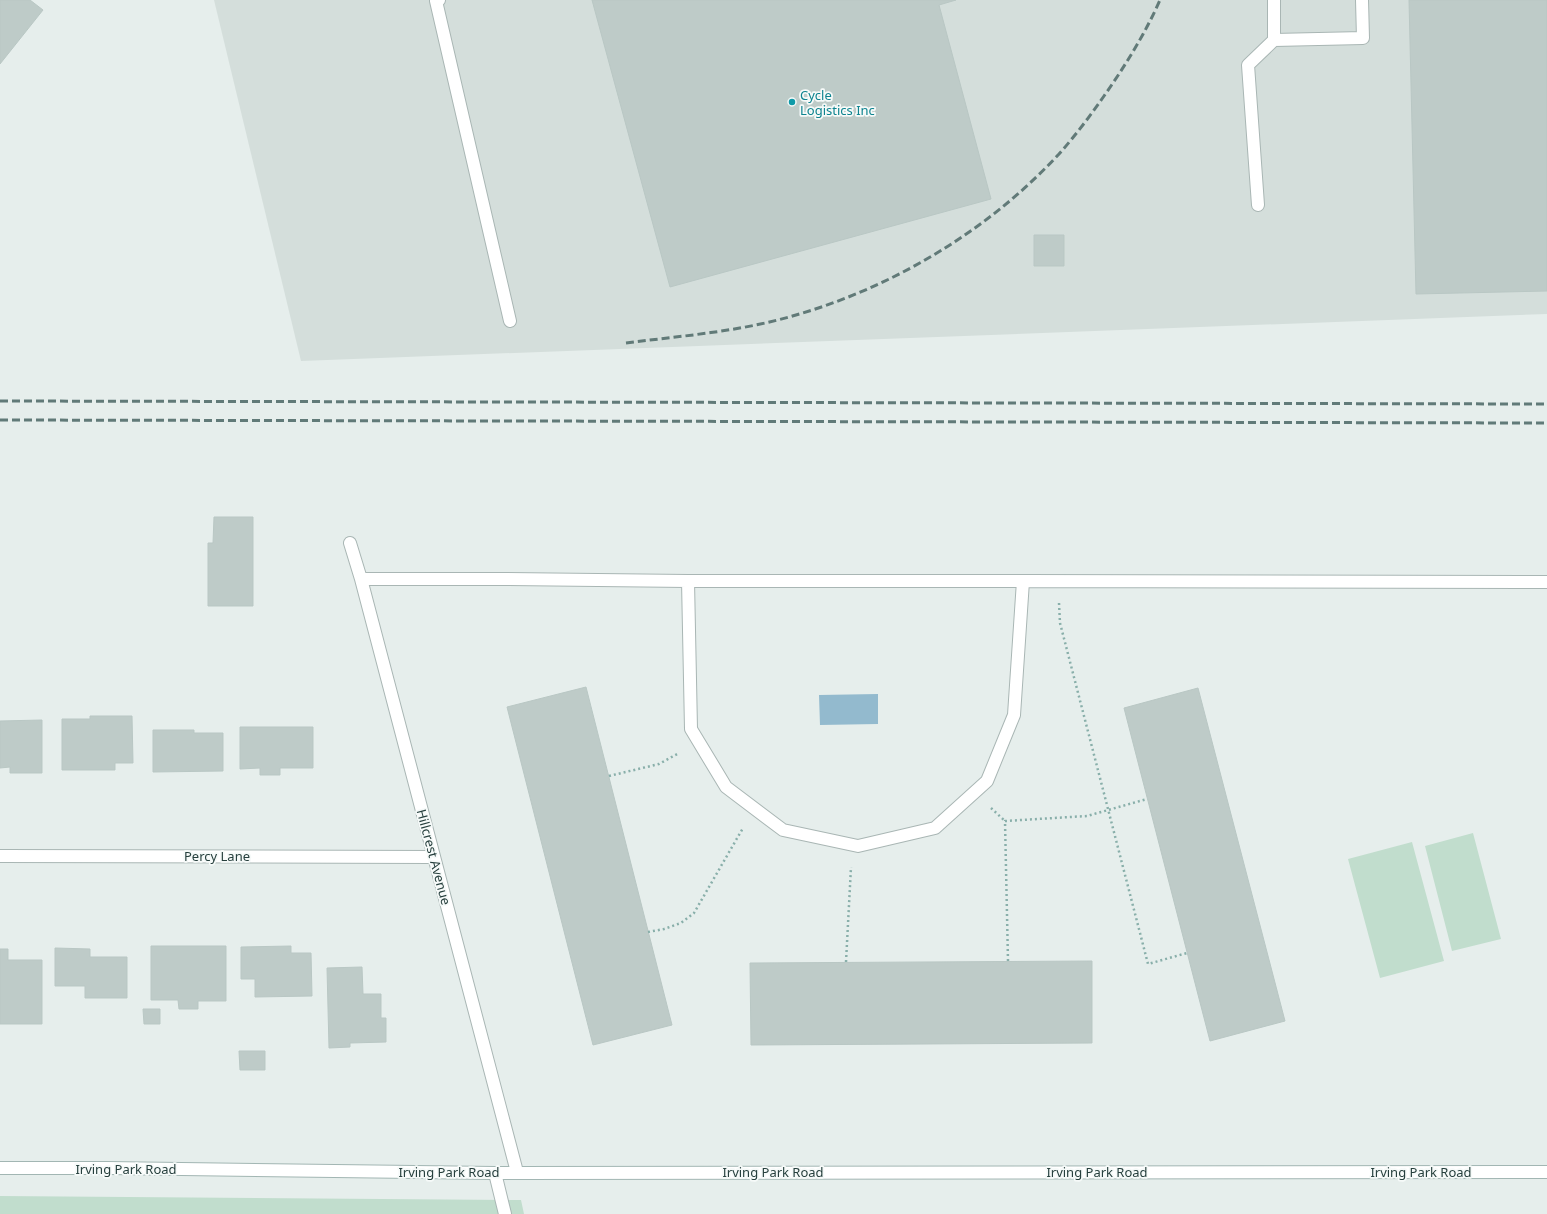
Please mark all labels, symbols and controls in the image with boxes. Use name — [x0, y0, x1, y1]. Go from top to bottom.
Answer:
place label: Cycle Logistics Inc — [800, 86, 875, 119]
marker: Cycle Logistics Inc — [787, 97, 797, 107]
street label: Hillcrest Avenue — [413, 807, 455, 907]
street label: Percy Lane — [184, 847, 250, 865]
street label: Irving Park Road — [75, 1160, 177, 1178]
street label: Irving Park Road — [398, 1163, 500, 1181]
street label: Irving Park Road — [722, 1163, 824, 1181]
street label: Irving Park Road — [1046, 1163, 1148, 1181]
street label: Irving Park Road — [1370, 1163, 1472, 1181]

